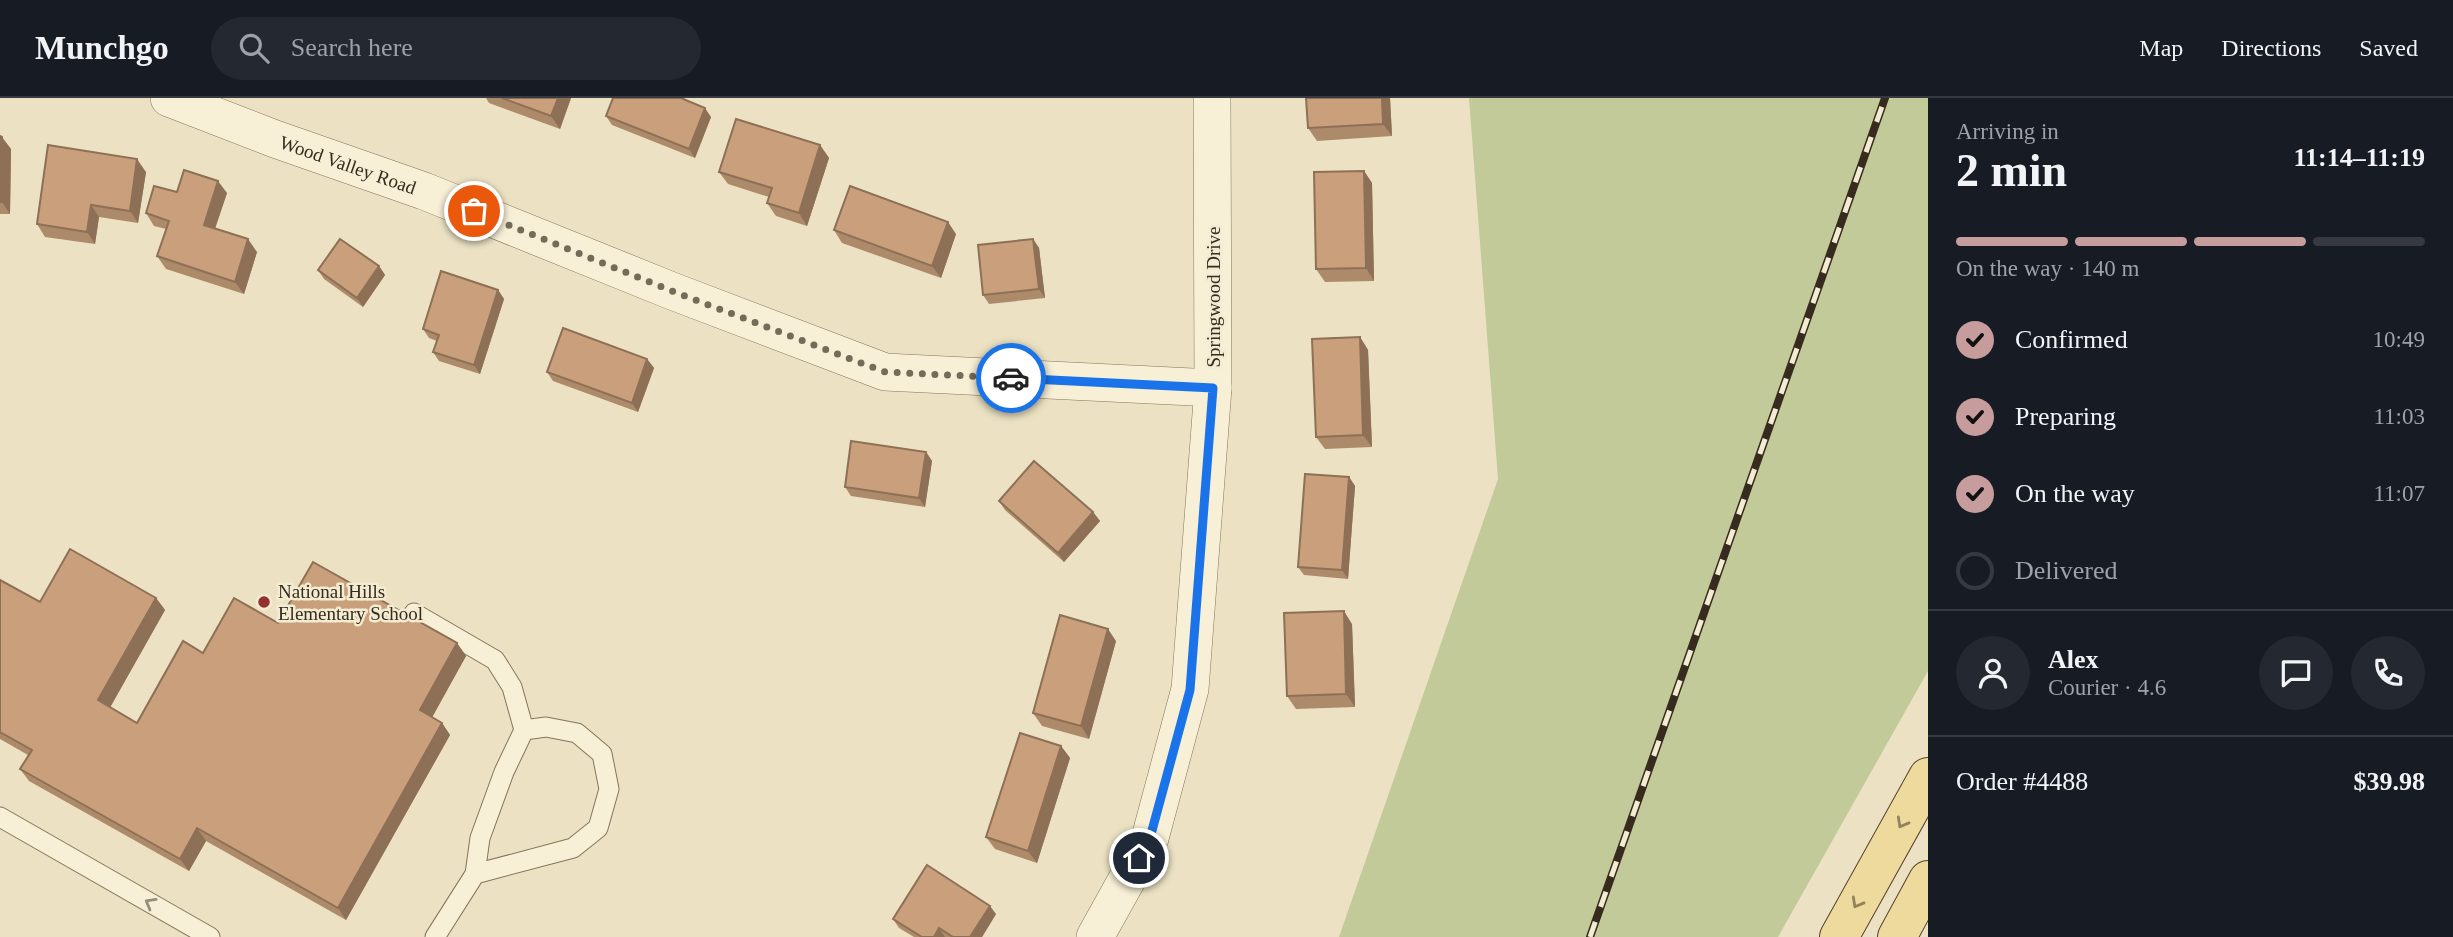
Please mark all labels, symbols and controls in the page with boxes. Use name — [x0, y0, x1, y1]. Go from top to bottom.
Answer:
search box — [211, 17, 701, 80]
icon: search — [235, 29, 273, 67]
text: Munchgo — [35, 30, 169, 66]
text: Search here — [291, 33, 413, 62]
text: Map — [2139, 35, 2183, 61]
text: Directions — [2221, 35, 2321, 61]
text: Saved — [2359, 35, 2418, 61]
text: Arriving in — [1956, 119, 2059, 144]
street label: Wood Valley Road — [277, 131, 419, 198]
text: 11:14–11:19 — [2294, 143, 2425, 172]
text: 2 min — [1956, 145, 2067, 196]
pin — [444, 181, 504, 241]
icon: bag — [455, 192, 493, 230]
street label: Springwood Drive — [1203, 227, 1224, 367]
text: On the way · 140 m — [1956, 256, 2139, 281]
icon: check — [1956, 321, 1994, 359]
text: Confirmed — [2015, 325, 2128, 354]
text: 10:49 — [2373, 327, 2425, 352]
courier — [976, 343, 1046, 413]
icon: car — [992, 359, 1030, 397]
icon: check — [1956, 398, 1994, 436]
text: Preparing — [2015, 402, 2116, 431]
text: 11:03 — [2373, 404, 2425, 429]
icon: check — [1956, 475, 1994, 513]
text: On the way — [2015, 479, 2135, 508]
text: 11:07 — [2373, 481, 2425, 506]
text: Delivered — [2015, 556, 2118, 585]
place label: National Hills Elementary School — [278, 581, 423, 624]
marker: National Hills Elementary School — [256, 594, 272, 610]
button: person — [1956, 636, 2030, 710]
button: chat — [2259, 636, 2333, 710]
button: phone — [2351, 636, 2425, 710]
text: Alex — [2048, 645, 2099, 674]
text: Courier · 4.6 — [2048, 675, 2166, 700]
text: Order #4488 — [1956, 767, 2088, 796]
text: $39.98 — [2354, 767, 2425, 796]
one-way arrow — [1897, 816, 1910, 829]
pin — [1109, 828, 1169, 888]
icon: home — [1120, 839, 1158, 877]
one-way arrow — [1852, 896, 1865, 909]
one-way arrow — [145, 898, 158, 911]

